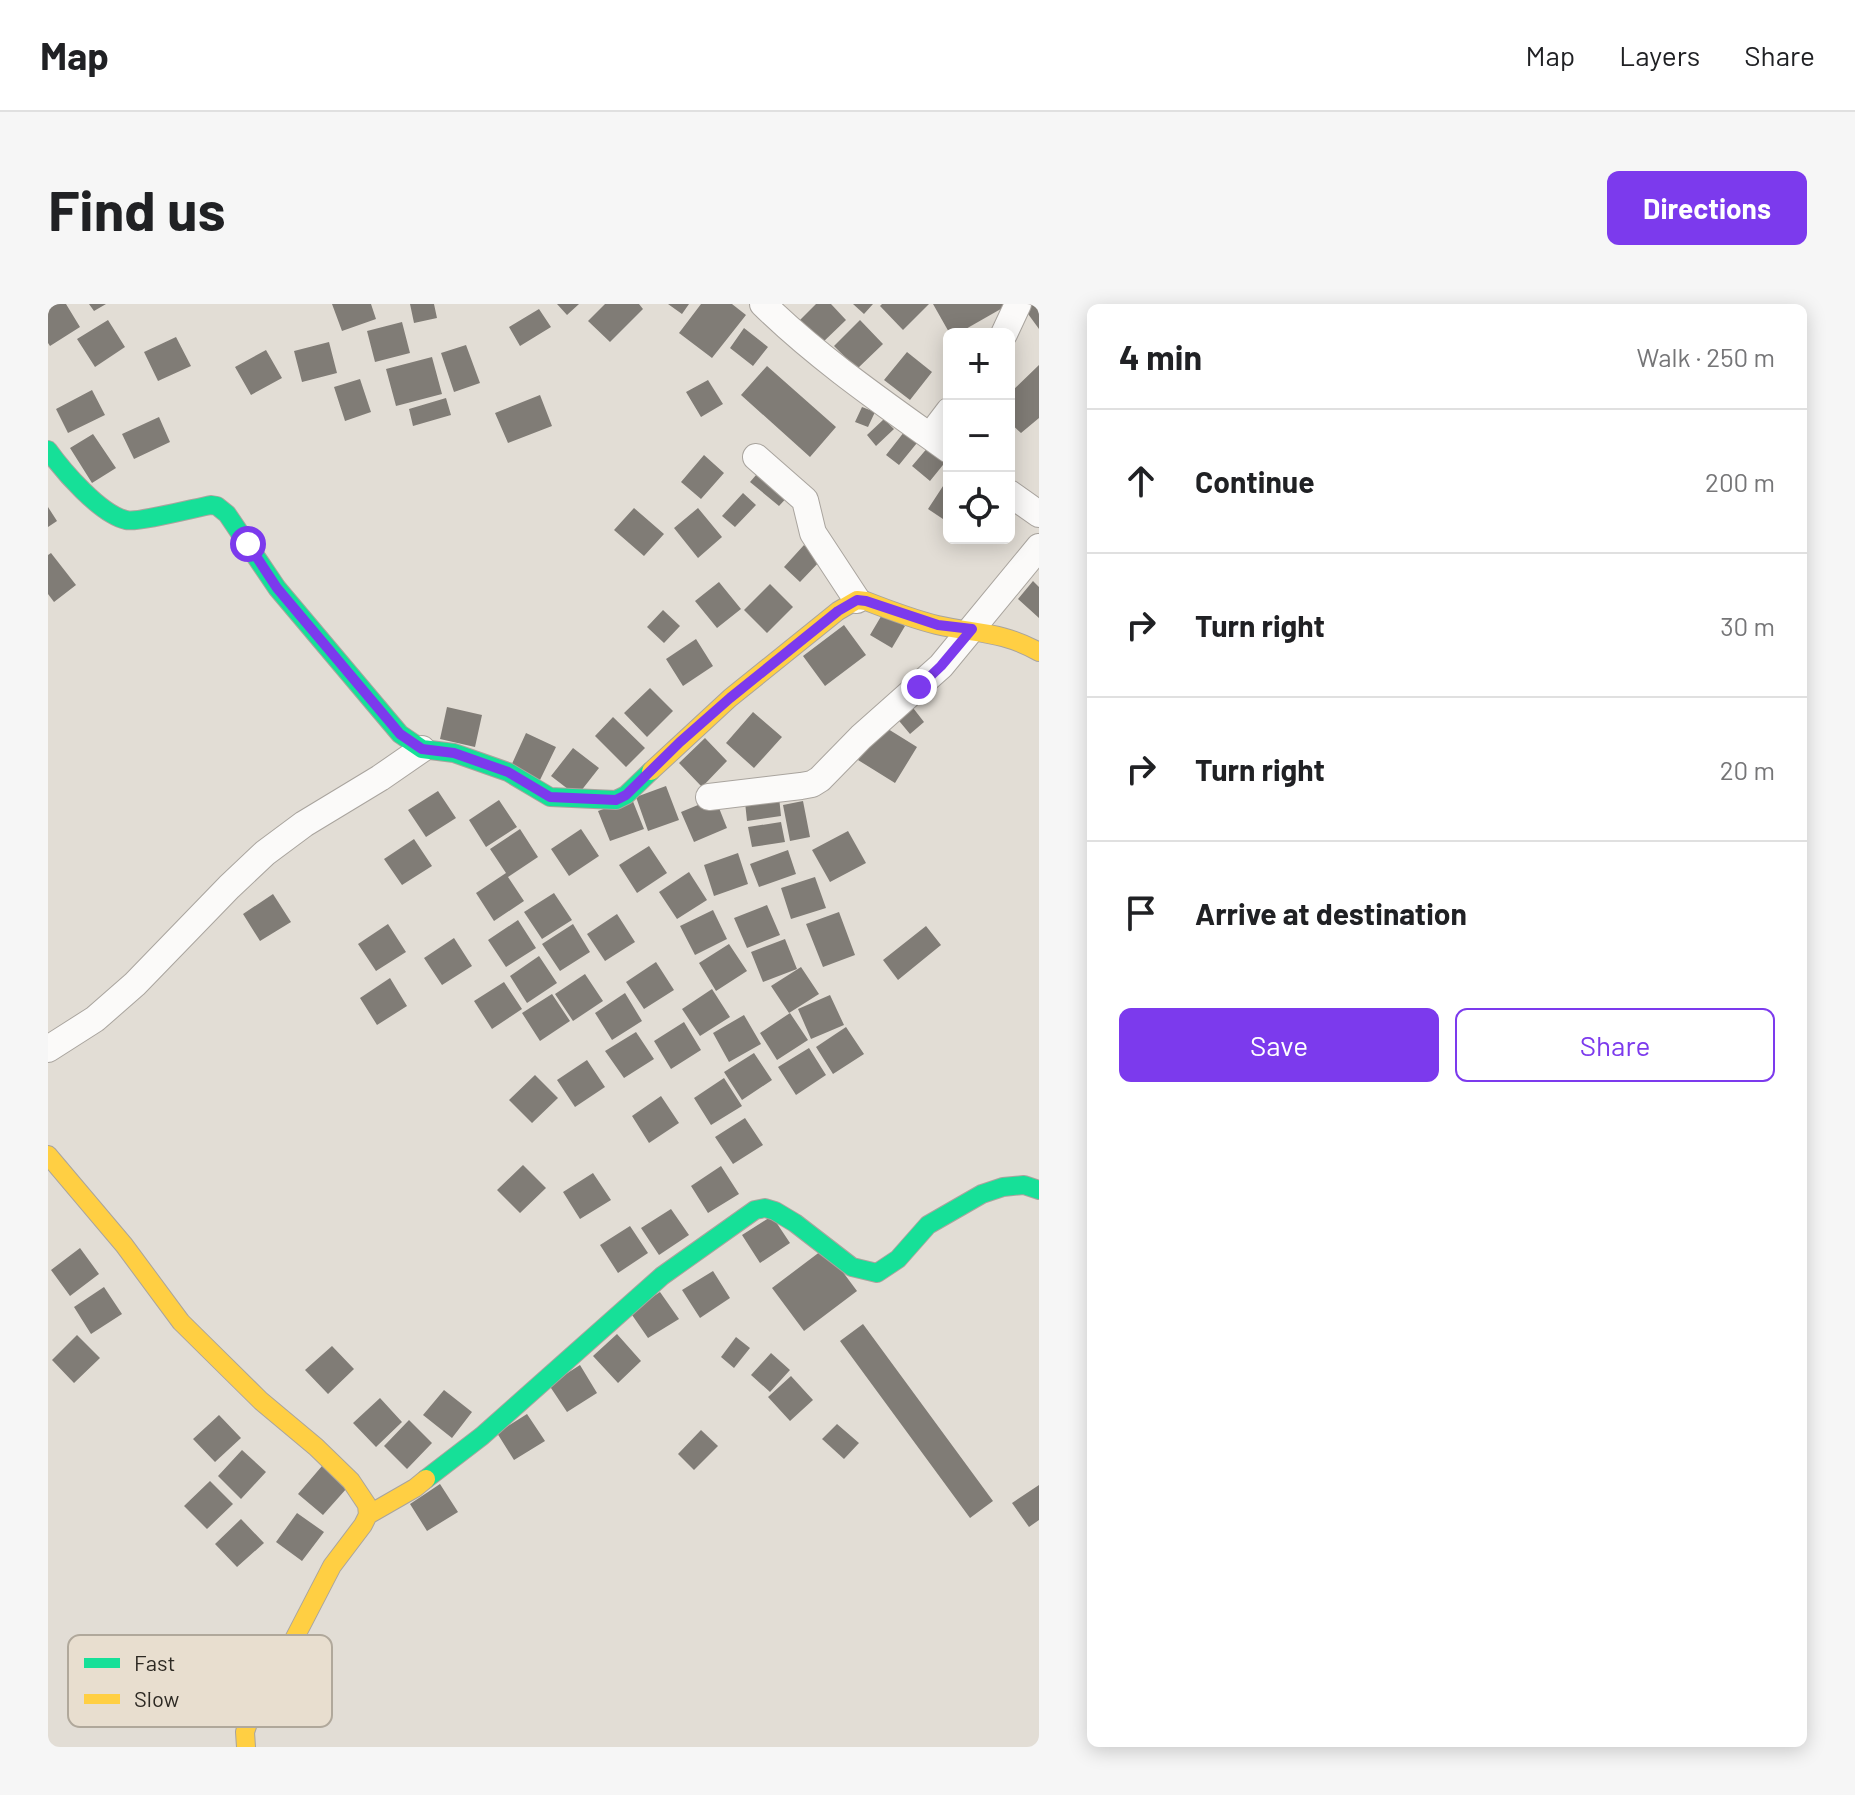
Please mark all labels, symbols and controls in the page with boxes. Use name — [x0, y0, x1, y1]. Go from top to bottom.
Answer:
text: Map — [40, 32, 109, 78]
text: Map — [1525, 38, 1575, 72]
text: Layers — [1619, 38, 1700, 72]
text: Share — [1744, 38, 1815, 72]
button: Directions — [1607, 171, 1807, 245]
text: Find us — [48, 175, 226, 242]
map controls — [943, 328, 1015, 544]
button: + — [943, 328, 1015, 400]
text: 4 min — [1119, 336, 1202, 377]
text: Walk · 250 m — [1637, 341, 1775, 372]
button: − — [943, 400, 1015, 472]
icon: ahead — [1119, 459, 1163, 503]
text: Continue — [1195, 463, 1315, 499]
text: 200 m — [1705, 466, 1775, 497]
button: locate — [943, 472, 1015, 544]
route start — [230, 526, 266, 562]
icon: right — [1119, 603, 1163, 647]
text: Turn right — [1195, 607, 1325, 643]
text: 30 m — [1720, 610, 1775, 641]
route end — [901, 669, 937, 705]
icon: right — [1119, 747, 1163, 791]
text: Turn right — [1195, 751, 1325, 787]
text: 20 m — [1720, 754, 1775, 785]
icon: arrive — [1119, 891, 1163, 935]
text: Arrive at destination — [1195, 895, 1467, 931]
button: Save — [1119, 1008, 1439, 1082]
button: Share — [1455, 1008, 1775, 1082]
legend — [68, 1635, 332, 1727]
text: Fast — [134, 1649, 176, 1675]
text: Slow — [134, 1685, 179, 1711]

